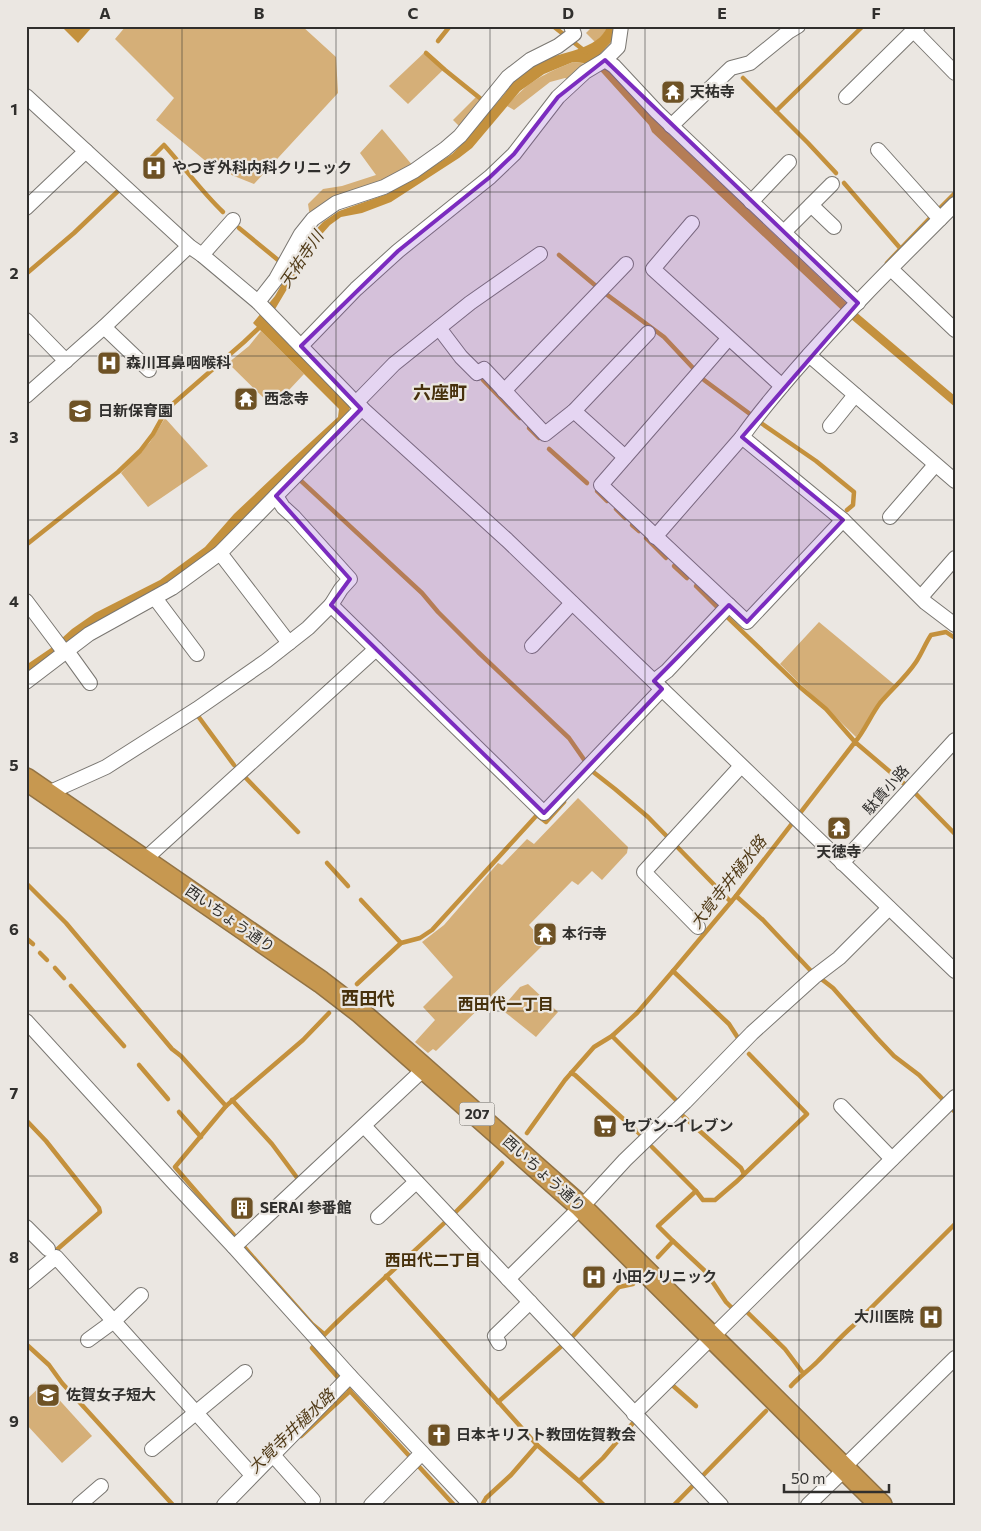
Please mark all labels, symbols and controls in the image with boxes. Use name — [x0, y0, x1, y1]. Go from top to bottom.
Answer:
text: A — [99, 3, 111, 22]
text: B — [254, 3, 265, 22]
text: C — [408, 3, 419, 22]
text: D — [562, 3, 574, 22]
text: E — [717, 3, 727, 22]
text: F — [871, 3, 881, 22]
temple icon: 天祐寺 — [660, 79, 686, 105]
place label: 天祐寺 — [690, 82, 735, 100]
text: 1 — [10, 99, 18, 118]
hospital icon: やつぎ外科内科クリニック — [141, 155, 167, 181]
place label: やつぎ外科内科クリニック — [172, 158, 352, 176]
water label: 天祐寺川 — [275, 225, 327, 291]
text: 2 — [9, 263, 19, 282]
hospital icon: 森川耳鼻咽喉科 — [96, 350, 122, 376]
place label: 森川耳鼻咽喉科 — [126, 353, 231, 371]
district label: 六座町 — [413, 381, 467, 403]
temple icon: 西念寺 — [233, 386, 259, 412]
place label: 西念寺 — [264, 389, 309, 407]
school or university icon: 日新保育園 — [67, 398, 93, 424]
place label: 日新保育園 — [98, 401, 173, 419]
text: 3 — [9, 427, 19, 446]
text: 4 — [9, 591, 19, 610]
text: 5 — [9, 755, 19, 774]
street label: 駄賃小路 — [858, 761, 912, 818]
temple icon: 天徳寺 — [826, 815, 852, 841]
water label: 大覚寺井樋水路 — [686, 830, 771, 932]
place label: 天徳寺 — [816, 842, 862, 860]
street label: 西いちょう通り — [182, 881, 279, 956]
text: 6 — [9, 919, 19, 938]
temple icon: 本行寺 — [532, 921, 558, 947]
place label: 本行寺 — [562, 924, 607, 942]
district label: 西田代 — [341, 987, 395, 1009]
district label: 西田代一丁目 — [458, 994, 554, 1013]
text: 7 — [10, 1083, 19, 1102]
road number: 207 — [460, 1102, 494, 1126]
supermarket icon: セブン-イレブン — [592, 1113, 618, 1139]
place label: セブン-イレブン — [622, 1116, 733, 1134]
street label: 西いちょう通り — [500, 1131, 590, 1215]
building icon: SERAI 参番館 — [229, 1195, 255, 1221]
place label: SERAI 参番館 — [260, 1198, 352, 1216]
text: 8 — [9, 1247, 19, 1266]
district label: 西田代二丁目 — [385, 1250, 481, 1269]
hospital icon: 小田クリニック — [581, 1264, 607, 1290]
place label: 小田クリニック — [612, 1267, 717, 1285]
hospital icon: 大川医院 — [918, 1304, 944, 1330]
place label: 大川医院 — [854, 1307, 914, 1325]
school or university icon: 佐賀女子短大 — [35, 1382, 61, 1408]
water label: 大覚寺井樋水路 — [244, 1384, 339, 1476]
place label: 佐賀女子短大 — [66, 1385, 156, 1403]
text: 9 — [9, 1411, 19, 1430]
church icon: 日本キリスト教団佐賀教会 — [426, 1422, 452, 1448]
place label: 日本キリスト教団佐賀教会 — [456, 1425, 636, 1443]
scale bar — [784, 1461, 888, 1493]
text: 50 m — [791, 1469, 825, 1487]

